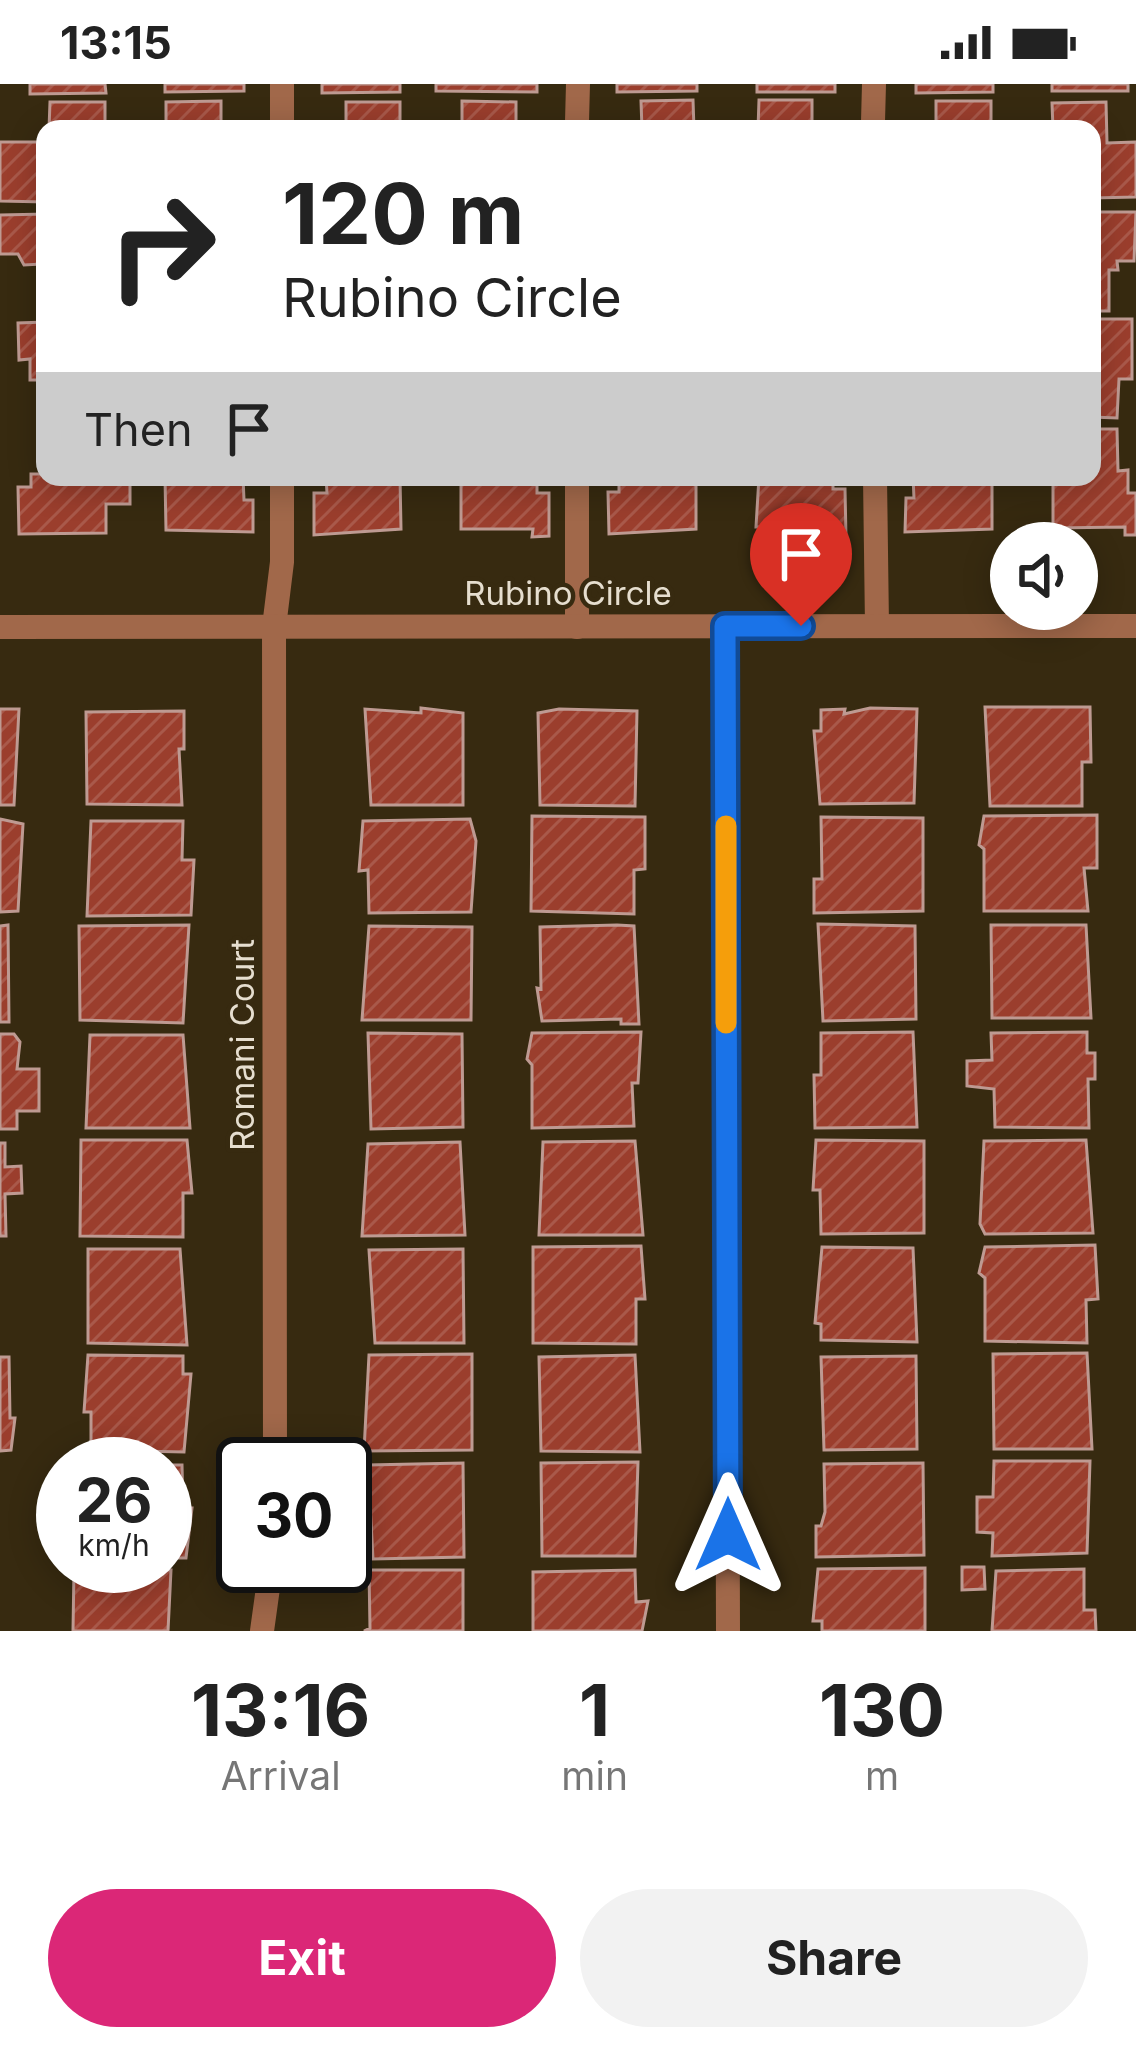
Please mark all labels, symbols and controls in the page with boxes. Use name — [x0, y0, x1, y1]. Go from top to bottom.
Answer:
text: 13:15 — [60, 15, 172, 70]
text: 120 m — [282, 163, 524, 264]
icon: right — [84, 168, 240, 324]
text: Rubino Circle — [282, 265, 622, 330]
icon: arrive — [216, 396, 282, 462]
text: Then — [84, 402, 192, 457]
pin — [750, 503, 852, 626]
icon: arrive — [768, 521, 834, 587]
map controls — [990, 522, 1098, 630]
button: sound — [990, 522, 1098, 630]
street label: Rubino Circle — [464, 573, 672, 613]
street label: Romani Court — [222, 939, 262, 1151]
speed limit sign: 30 — [216, 1437, 372, 1593]
text: 26 — [76, 1464, 152, 1536]
position arrow — [665, 1472, 791, 1598]
text: km/h — [78, 1527, 150, 1563]
text: 13:16 — [191, 1666, 370, 1753]
text: 1 — [579, 1666, 610, 1753]
text: 130 — [819, 1666, 945, 1753]
text: Arrival — [221, 1752, 341, 1799]
text: min — [561, 1752, 628, 1799]
text: m — [865, 1752, 899, 1799]
button: Exit — [48, 1889, 556, 2027]
button: Share — [580, 1889, 1088, 2027]

